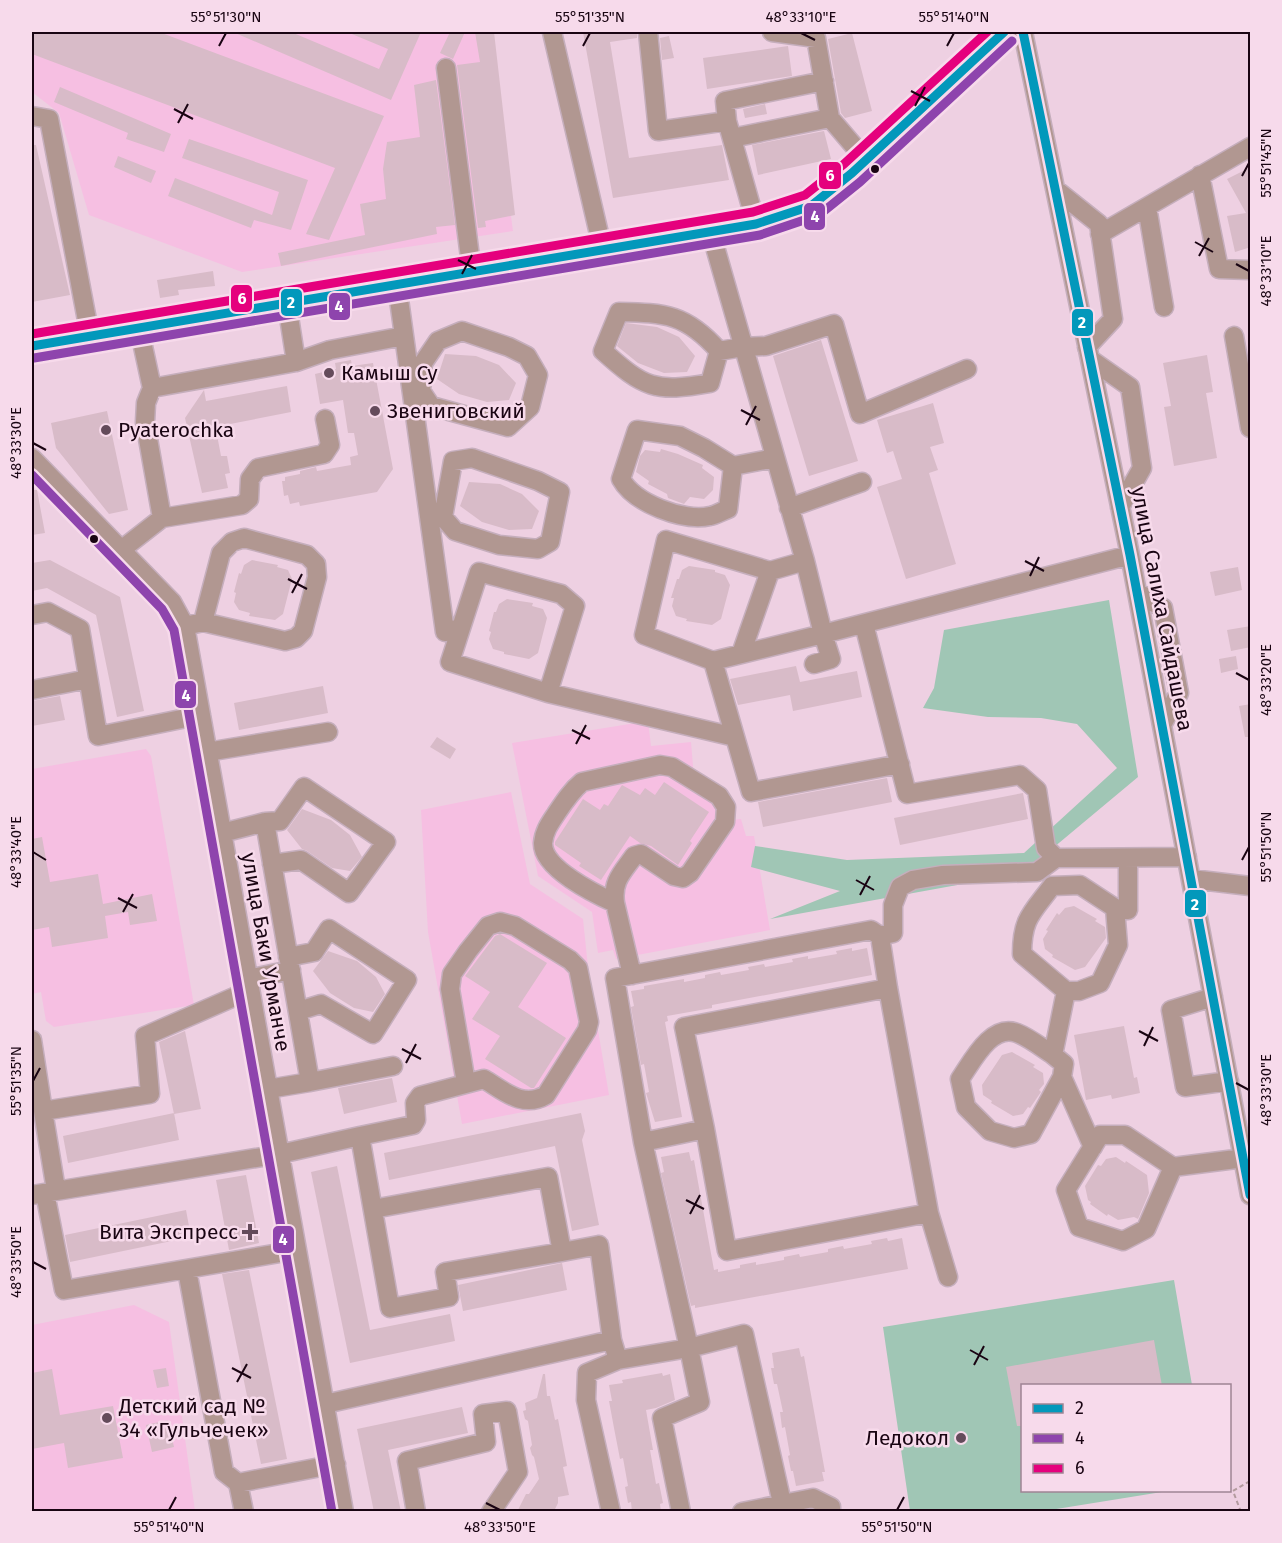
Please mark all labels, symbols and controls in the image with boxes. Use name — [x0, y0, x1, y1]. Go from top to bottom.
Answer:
text: 55°51'30"N — [190, 8, 262, 26]
text: 55°51'35"N — [555, 8, 625, 26]
text: 48°33'10"E — [765, 8, 837, 26]
text: 55°51'40"N — [918, 8, 990, 26]
text: 55°51'45"N — [1257, 128, 1275, 198]
line badge: 6 — [818, 161, 842, 190]
unlabelled marker — [869, 163, 881, 175]
text: 6 — [825, 166, 835, 185]
line badge: 4 — [803, 202, 826, 231]
text: 4 — [810, 207, 820, 226]
text: 48°33'10"E — [1257, 235, 1275, 307]
line badge: 6 — [230, 284, 253, 313]
line badge: 2 — [280, 288, 303, 317]
text: 6 — [237, 289, 247, 308]
line badge: 4 — [328, 292, 351, 321]
text: 2 — [287, 293, 295, 312]
text: 4 — [334, 297, 344, 316]
line badge: 2 — [1071, 308, 1094, 337]
text: 2 — [1078, 313, 1086, 332]
place label: Камыш Су — [341, 360, 438, 386]
marker: Камыш Су — [322, 366, 336, 380]
place label: Звениговский — [387, 398, 525, 424]
marker: Звениговский — [368, 404, 382, 418]
text: 48°33'30"E — [7, 407, 25, 479]
place label: Pyaterochka — [118, 417, 234, 443]
marker: Pyaterochka — [99, 423, 113, 437]
street label: улица Салиха Сайдашева — [1126, 485, 1198, 733]
unlabelled marker — [88, 533, 100, 545]
text: 48°33'20"E — [1257, 644, 1275, 716]
line badge: 4 — [174, 680, 197, 709]
text: 4 — [181, 686, 191, 705]
text: 55°51'50"N — [1257, 811, 1275, 883]
text: 48°33'40"E — [7, 816, 25, 888]
street label: улица Баки Урманче — [236, 851, 296, 1053]
line badge: 2 — [1184, 889, 1207, 918]
text: 2 — [1191, 895, 1199, 914]
text: 55°51'35"N — [7, 1046, 25, 1116]
text: 48°33'30"E — [1257, 1054, 1275, 1126]
place label: Вита Экспресс — [99, 1219, 238, 1245]
marker: Вита Экспресс — [243, 1225, 257, 1239]
line badge: 4 — [272, 1225, 295, 1254]
text: 48°33'50"E — [7, 1226, 25, 1298]
text: 4 — [278, 1230, 288, 1249]
legend — [1021, 1384, 1231, 1492]
place label: Детский сад № 34 «Гульчечек» — [118, 1393, 269, 1443]
text: 2 — [1075, 1397, 1084, 1419]
marker: Детский сад № 34 «Гульчечек» — [100, 1411, 114, 1425]
place label: Ледокол — [865, 1425, 949, 1451]
text: 4 — [1075, 1427, 1085, 1449]
marker: Ледокол — [954, 1431, 968, 1445]
text: 6 — [1075, 1457, 1085, 1479]
text: 55°51'40"N — [133, 1518, 205, 1536]
text: 48°33'50"E — [464, 1518, 536, 1536]
text: 55°51'50"N — [861, 1518, 933, 1536]

